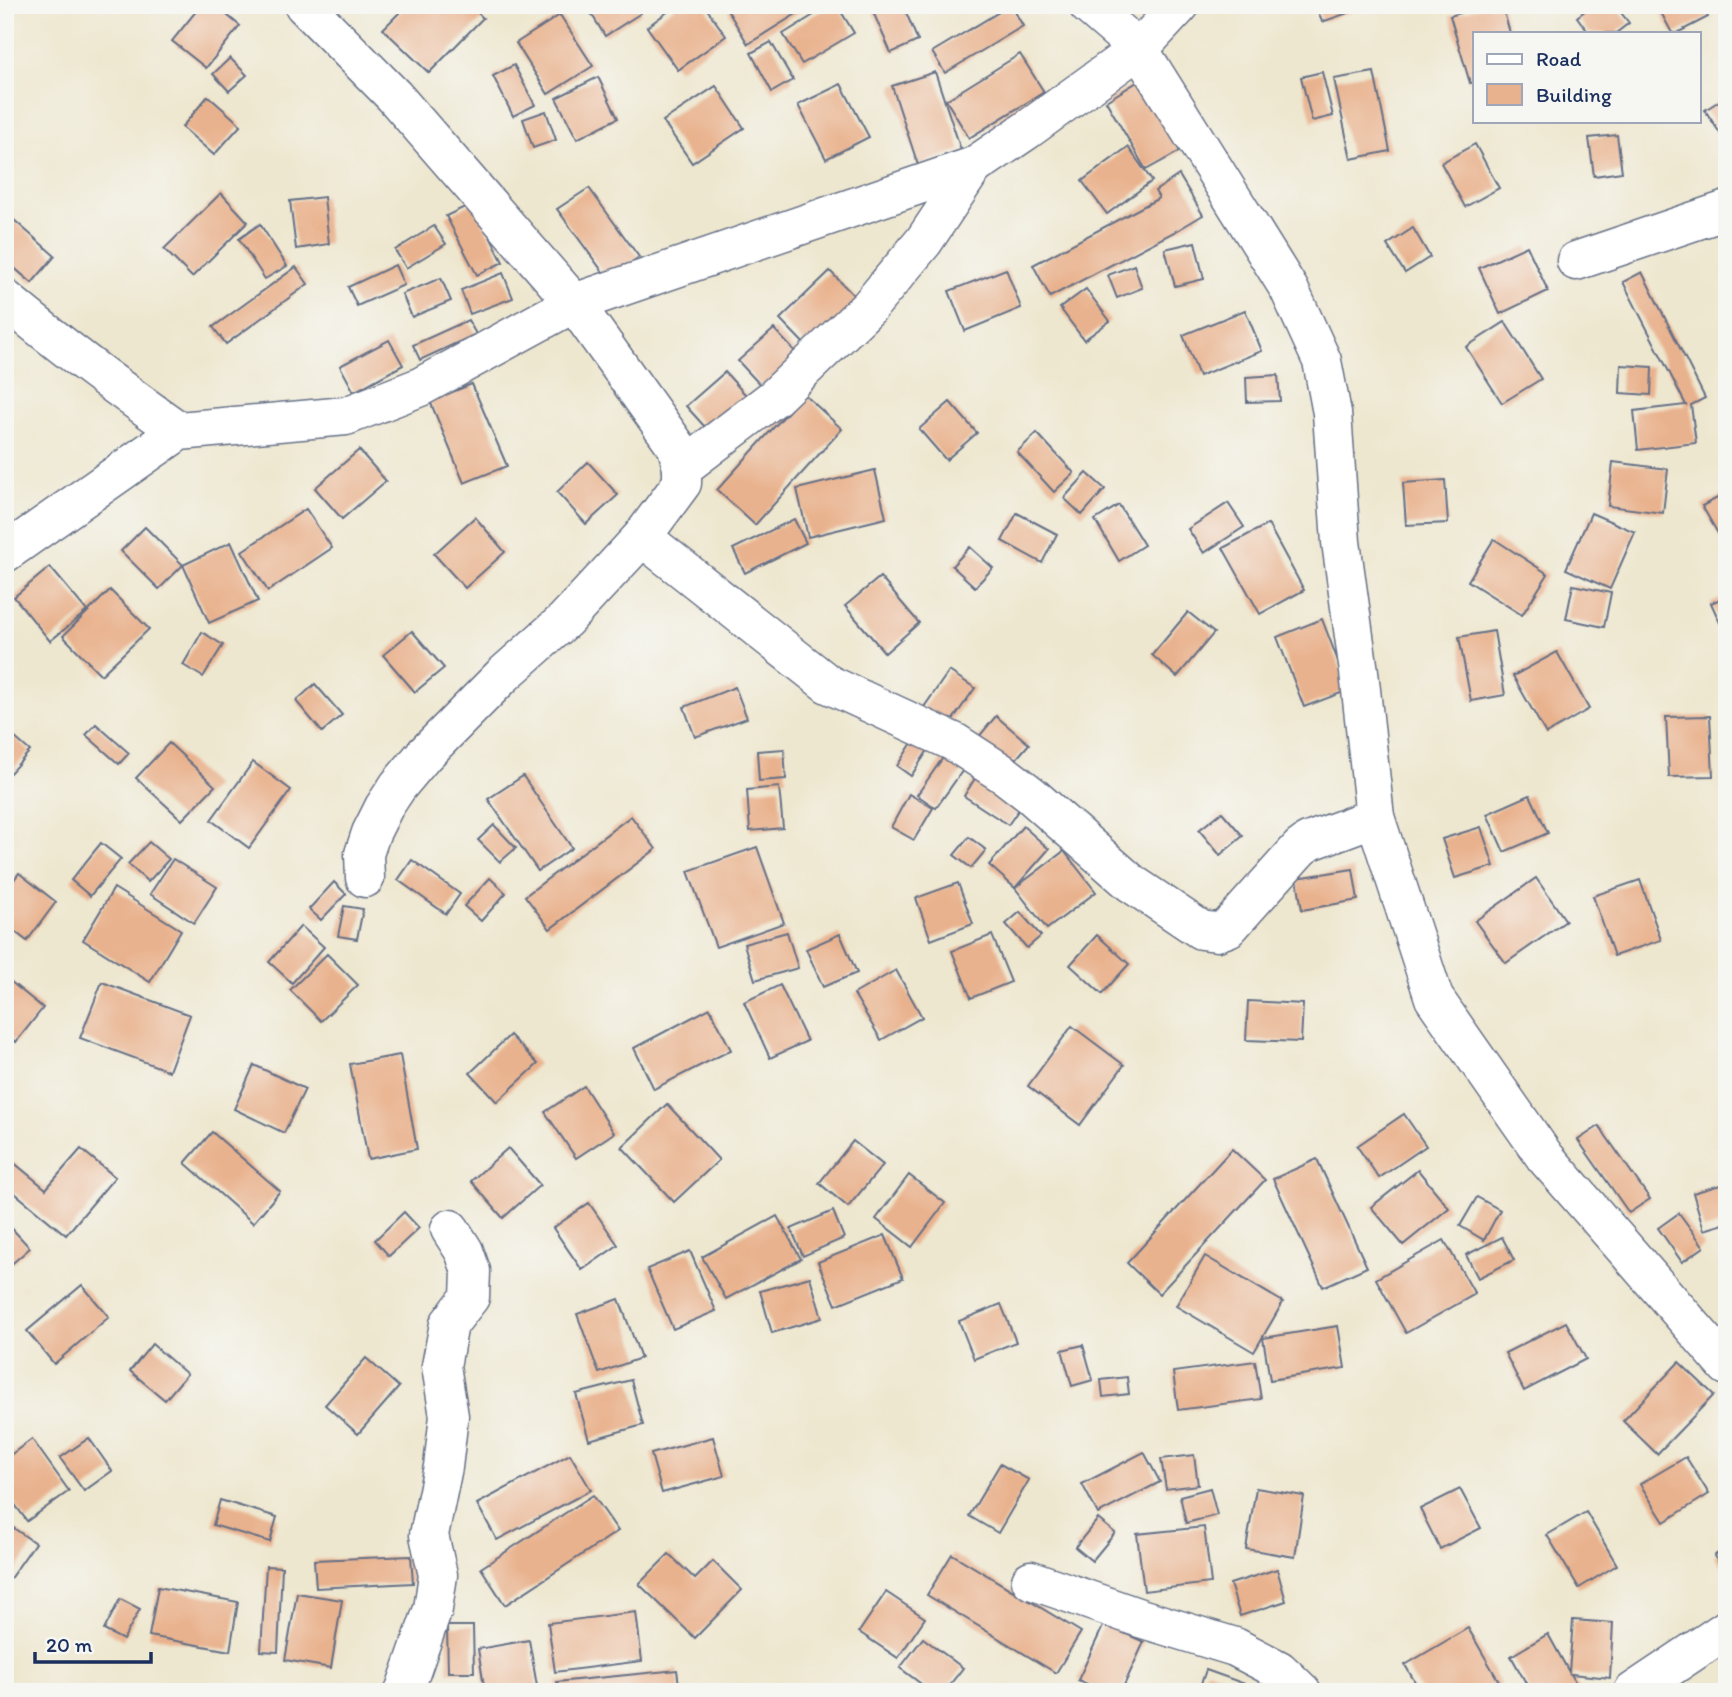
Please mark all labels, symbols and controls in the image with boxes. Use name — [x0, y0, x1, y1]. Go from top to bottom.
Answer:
legend — [1473, 32, 1700, 122]
text: Road — [1536, 46, 1582, 71]
text: Building — [1536, 82, 1612, 107]
scale bar — [35, 1620, 150, 1664]
text: 20 m — [46, 1632, 93, 1657]

